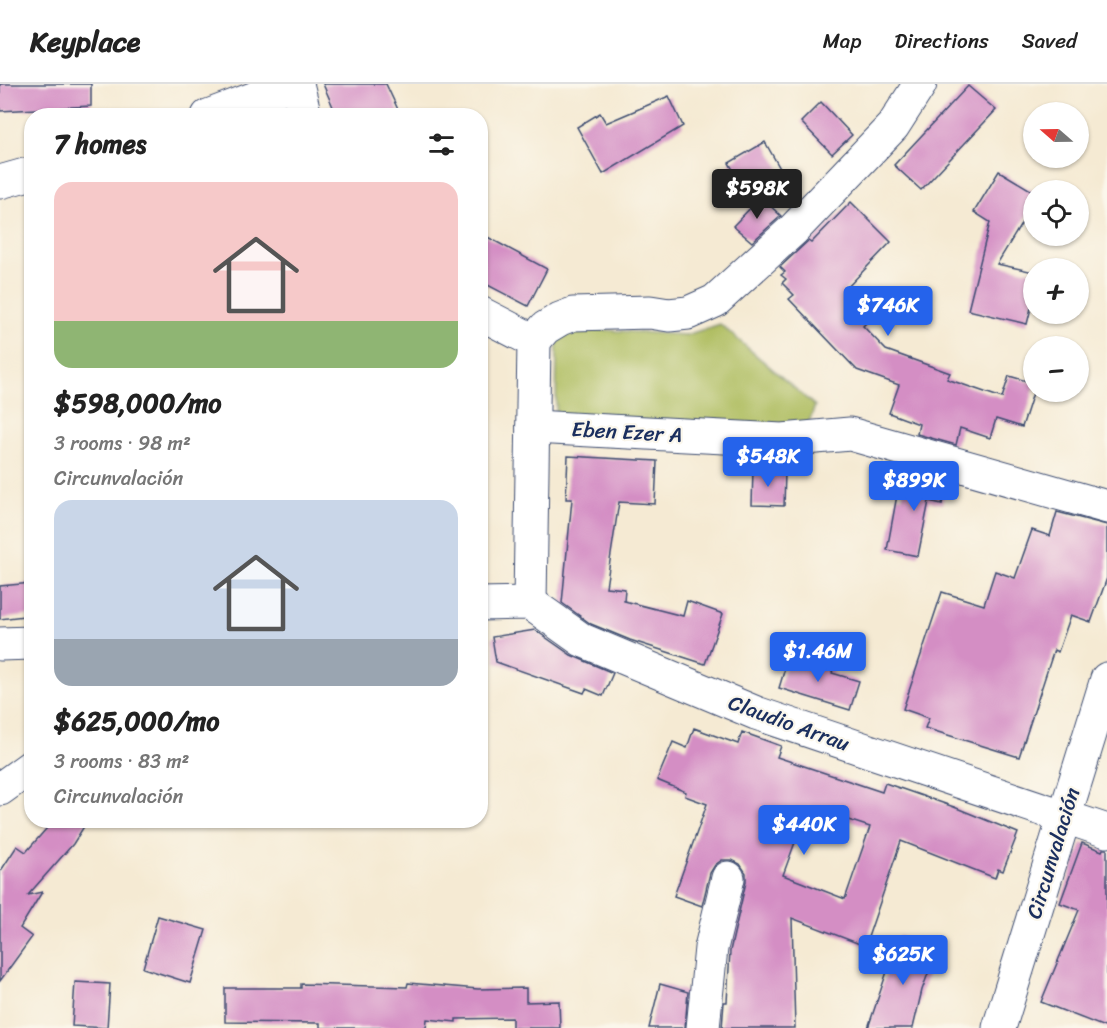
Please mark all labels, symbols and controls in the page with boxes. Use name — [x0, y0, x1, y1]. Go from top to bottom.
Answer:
text: Keyplace — [30, 17, 140, 66]
text: Map — [823, 22, 861, 60]
text: Directions — [894, 22, 989, 60]
text: Saved — [1022, 22, 1077, 60]
north arrow — [1023, 102, 1089, 168]
map controls — [1023, 102, 1089, 402]
text: 7 homes — [54, 121, 146, 167]
icon: filters — [425, 128, 458, 161]
pin: $598K — [715, 169, 799, 220]
text: $598K — [726, 171, 788, 206]
button: locate — [1023, 180, 1089, 246]
icon: home — [202, 221, 310, 329]
button: + — [1023, 258, 1089, 324]
pin: $746K — [846, 286, 930, 337]
text: $746K — [858, 288, 918, 323]
button: − — [1023, 336, 1089, 402]
text: $598,000/mo — [54, 380, 221, 426]
street label: Eben Ezer A — [571, 410, 683, 454]
text: 3 rooms · 98 m² — [54, 426, 191, 461]
pin: $548K — [726, 437, 810, 488]
text: $548K — [737, 439, 799, 474]
text: Circunvalación — [54, 461, 183, 496]
pin: $899K — [872, 461, 956, 512]
text: $899K — [883, 463, 945, 498]
icon: home — [202, 539, 310, 647]
pin: $1.46M — [769, 632, 867, 683]
text: $1.46M — [784, 634, 852, 669]
street label: Claudio Arrau — [723, 683, 855, 763]
text: $625,000/mo — [54, 698, 220, 744]
text: 3 rooms · 83 m² — [54, 744, 189, 779]
text: Circunvalación — [54, 779, 183, 814]
street label: Circunvalación — [1015, 783, 1091, 923]
pin: $440K — [762, 805, 846, 856]
text: $440K — [772, 807, 836, 842]
pin: $625K — [861, 935, 945, 986]
text: $625K — [873, 937, 933, 972]

